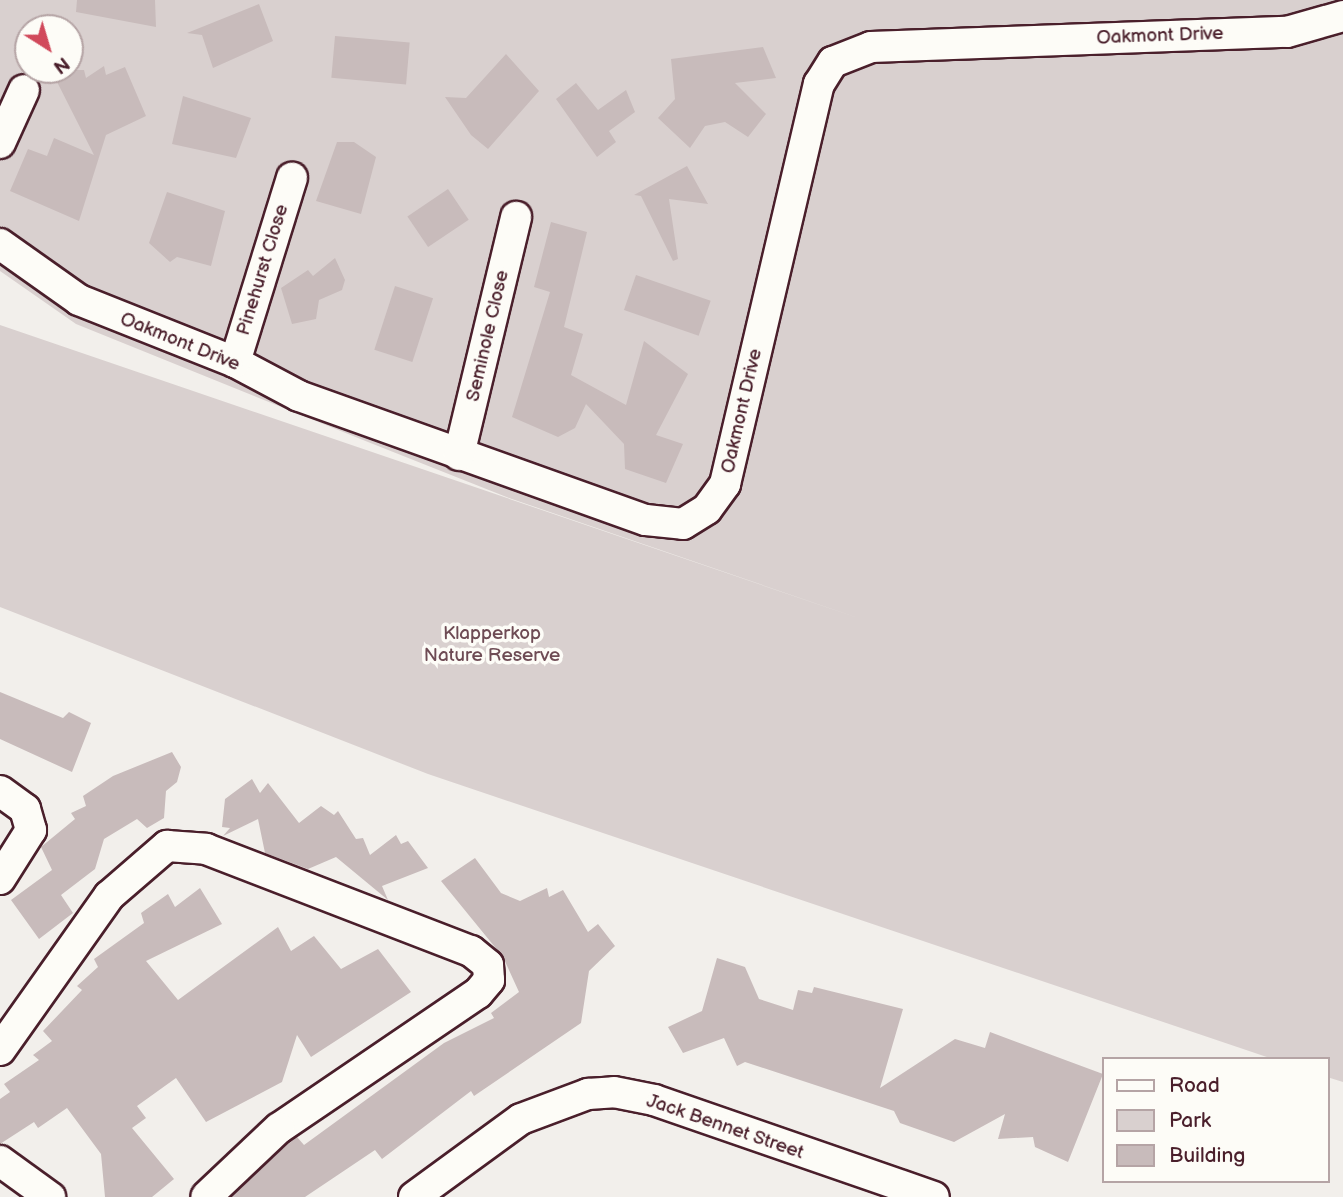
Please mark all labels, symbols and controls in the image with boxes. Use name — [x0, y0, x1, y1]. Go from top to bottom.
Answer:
north arrow — [14, 14, 84, 84]
street label: Oakmont Drive — [1096, 22, 1224, 50]
text: N — [48, 51, 73, 78]
street label: Pinehurst Close — [232, 202, 294, 338]
street label: Seminole Close — [462, 268, 514, 404]
street label: Oakmont Drive — [117, 308, 243, 376]
street label: Oakmont Drive — [717, 347, 767, 475]
park label: Klapperkop Nature Reserve — [424, 623, 560, 667]
legend — [1102, 1057, 1329, 1183]
text: Road — [1169, 1073, 1220, 1098]
street label: Jack Bennet Street — [643, 1089, 807, 1165]
text: Park — [1169, 1108, 1211, 1133]
text: Building — [1169, 1143, 1245, 1168]

